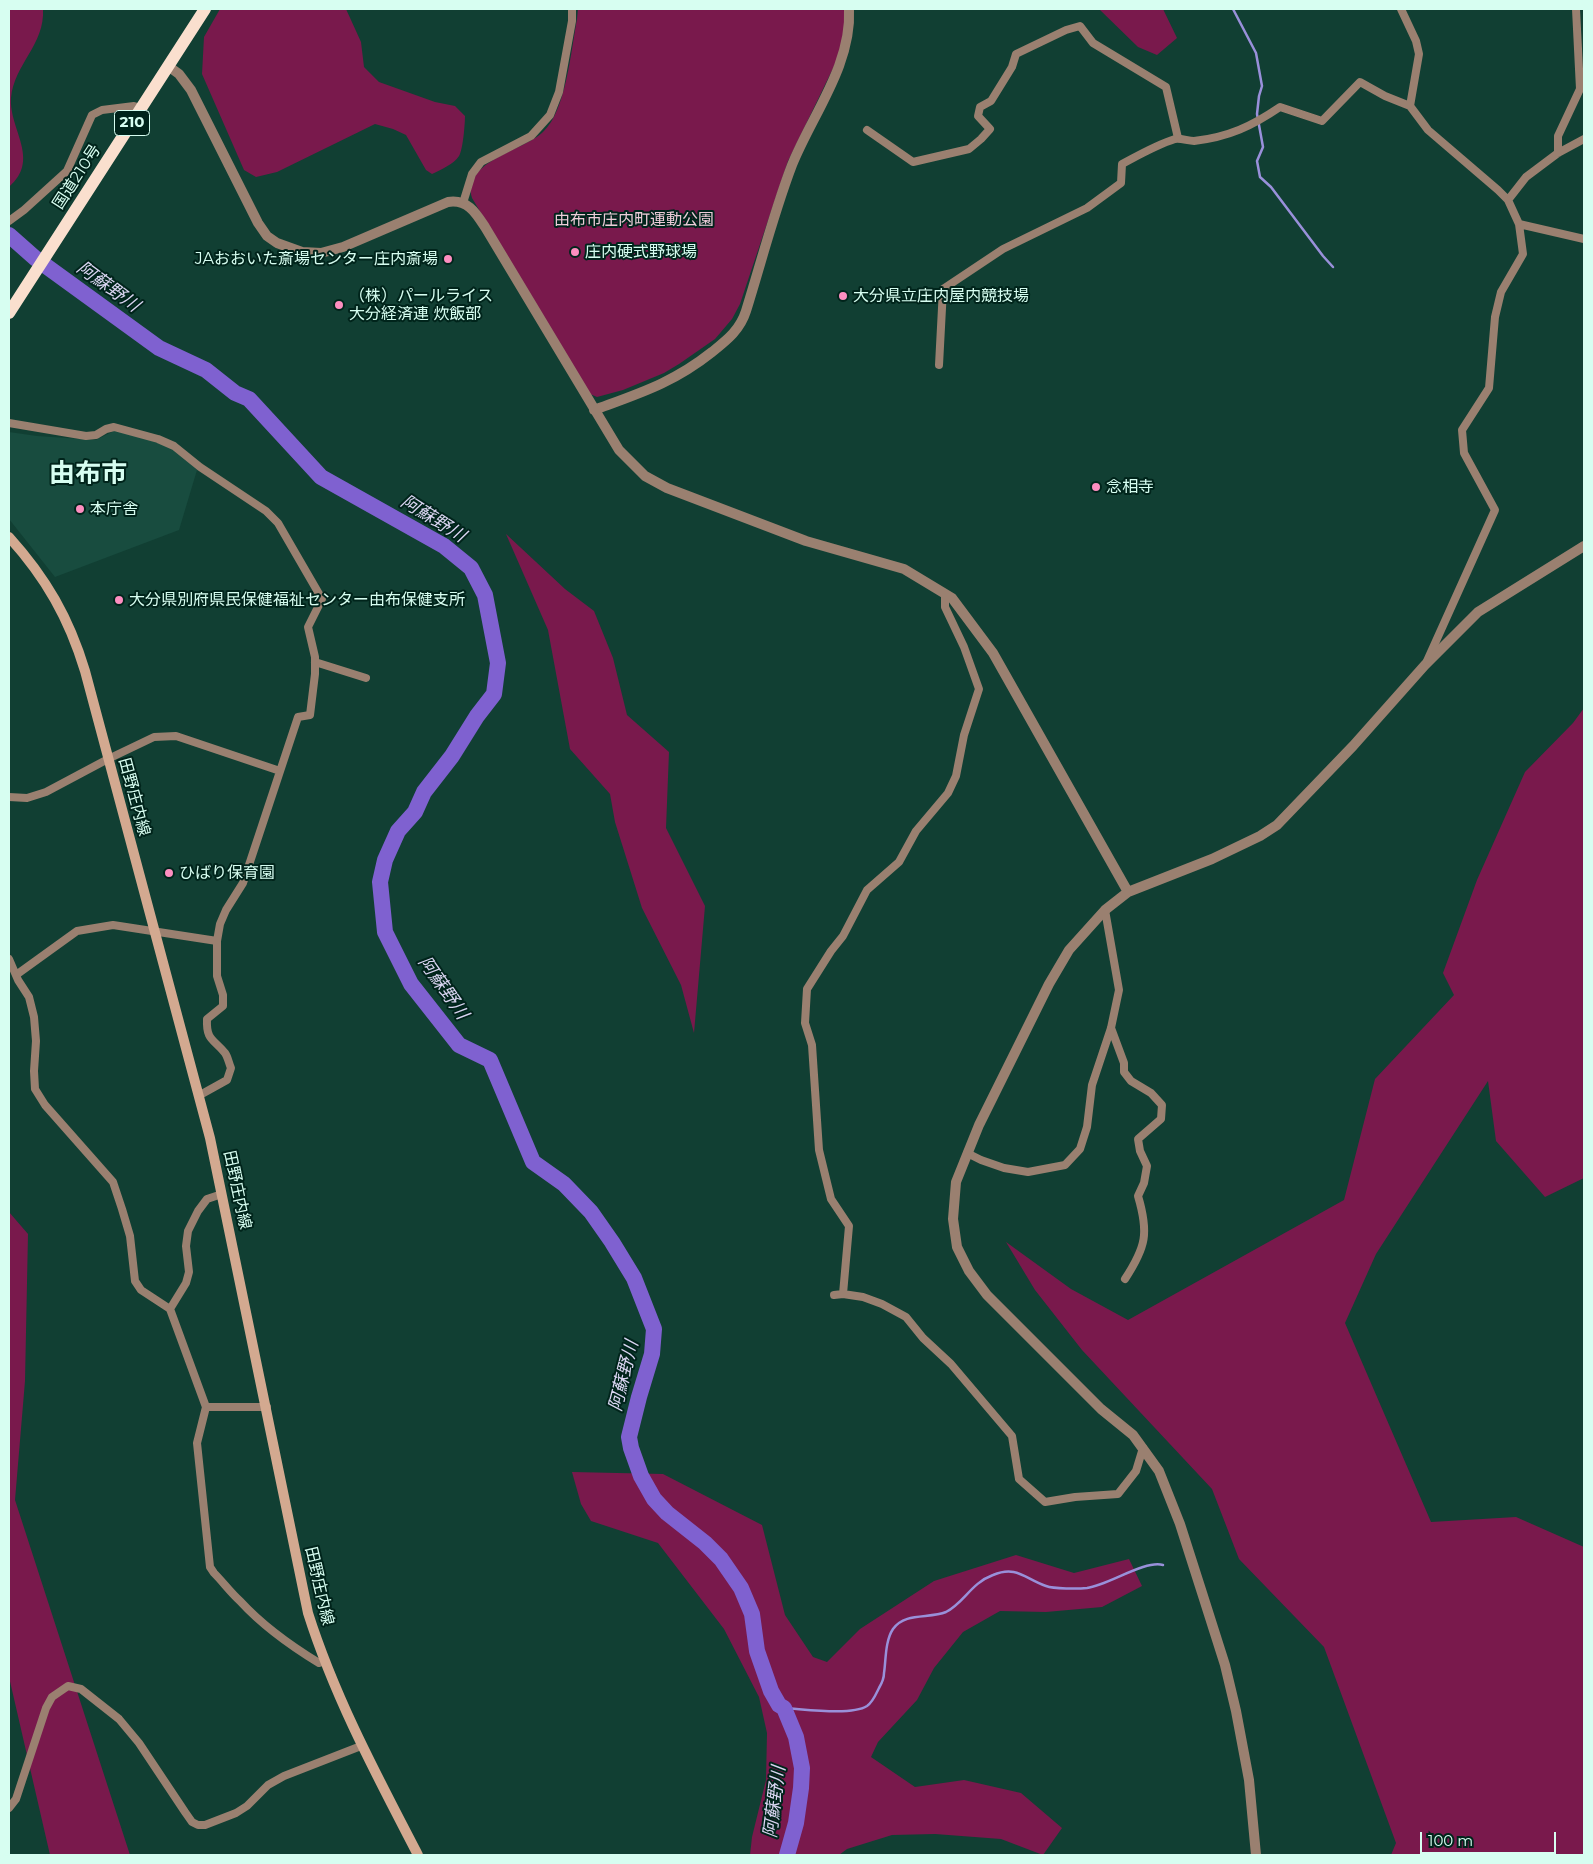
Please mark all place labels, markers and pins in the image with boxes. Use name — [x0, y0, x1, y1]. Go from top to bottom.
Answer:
place label: 庄内硬式野球場 — [585, 242, 697, 262]
marker: 庄内硬式野球場 — [569, 246, 581, 258]
place label: JAおおいた斎場センター庄内斎場 — [195, 249, 438, 269]
marker: JAおおいた斎場センター庄内斎場 — [442, 253, 454, 265]
place label: （株）パールライス 大分経済連 炊飯部 — [349, 286, 493, 324]
place label: 大分県立庄内屋内競技場 — [853, 286, 1029, 306]
marker: 大分県立庄内屋内競技場 — [837, 290, 849, 302]
marker: （株）パールライス 大分経済連 炊飯部 — [333, 299, 345, 311]
place label: 念相寺 — [1106, 477, 1154, 497]
marker: 念相寺 — [1090, 481, 1102, 493]
place label: 本庁舎 — [90, 499, 138, 519]
marker: 本庁舎 — [74, 503, 86, 515]
place label: 大分県別府県民保健福祉センター由布保健支所 — [129, 590, 465, 610]
marker: 大分県別府県民保健福祉センター由布保健支所 — [113, 594, 125, 606]
place label: ひばり保育園 — [179, 863, 275, 883]
marker: ひばり保育園 — [163, 867, 175, 879]

